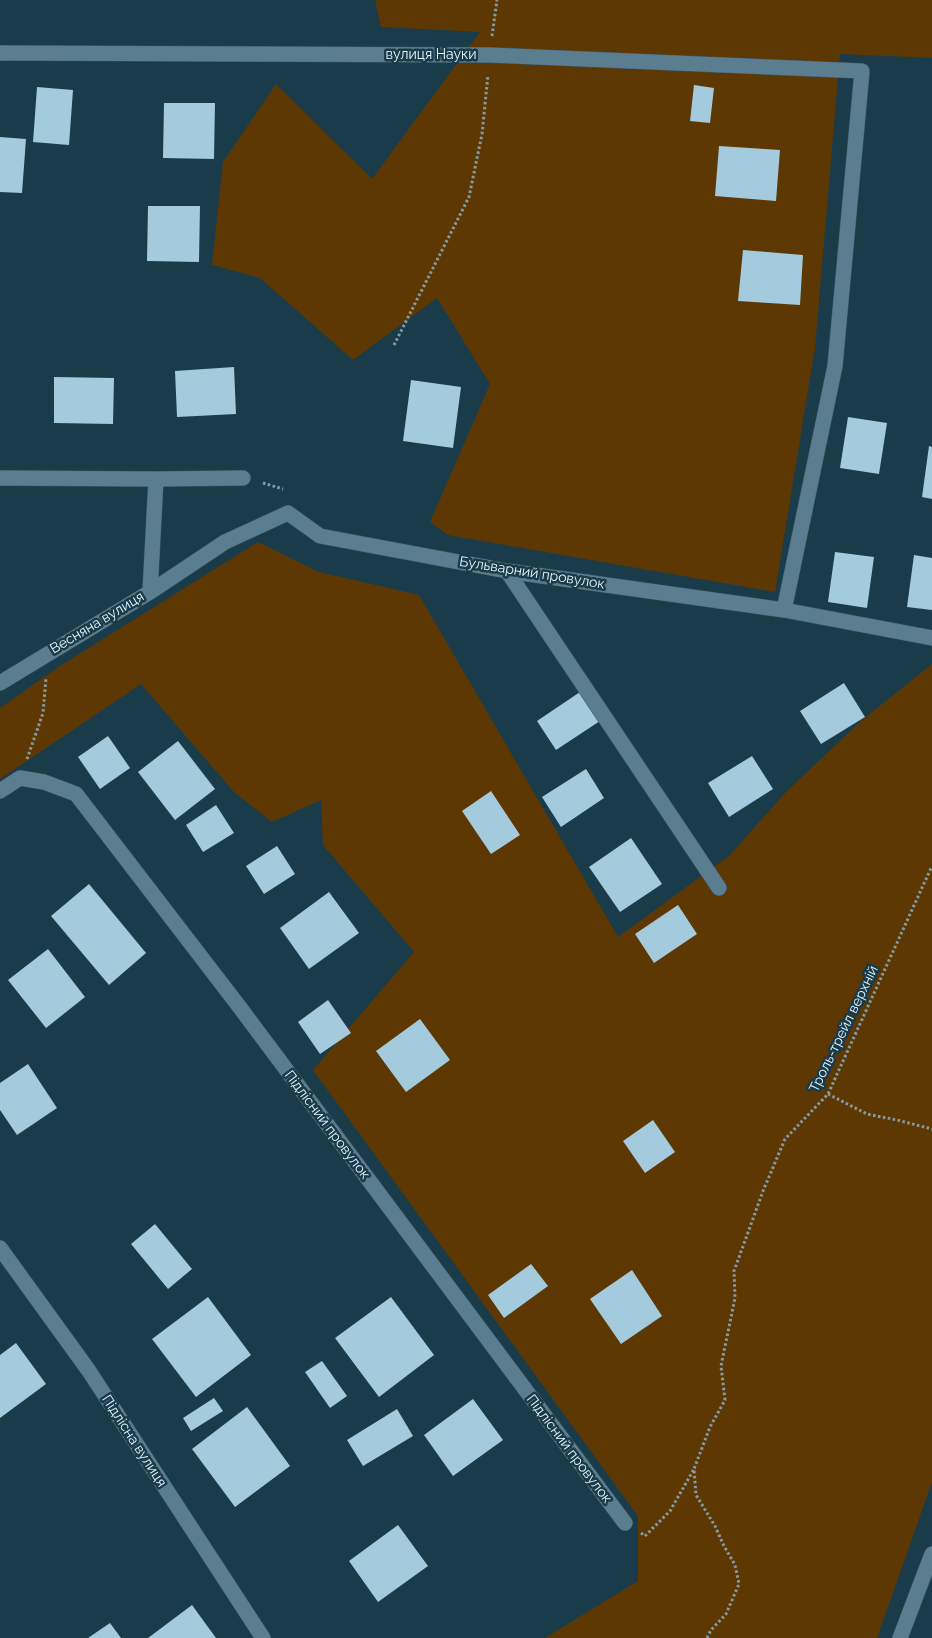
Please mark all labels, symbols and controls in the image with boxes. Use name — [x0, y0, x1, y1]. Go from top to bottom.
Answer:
street label: вулиця Науки — [385, 47, 477, 63]
street label: Бульварний провулок — [458, 553, 606, 593]
street label: Весняна вулиця — [47, 588, 147, 658]
street label: Троль-трейл верхній — [806, 963, 882, 1095]
street label: Підлісний провулок — [281, 1067, 373, 1183]
street label: Підлісний провулок — [523, 1391, 615, 1507]
street label: Підлісна вулиця — [98, 1392, 170, 1490]

